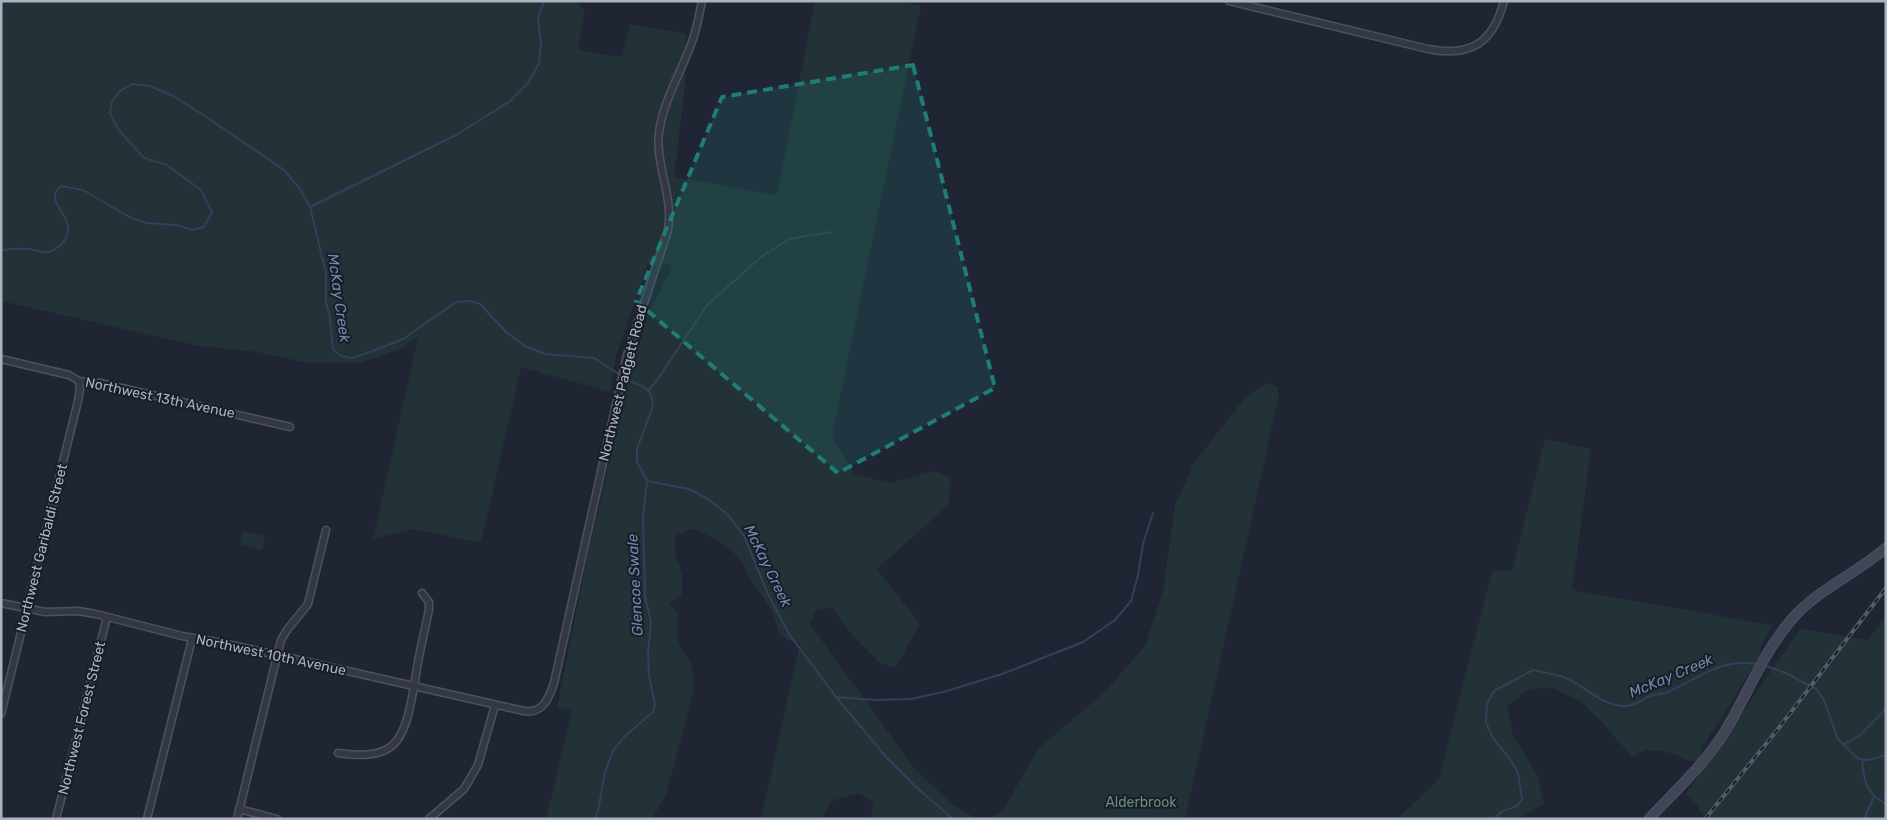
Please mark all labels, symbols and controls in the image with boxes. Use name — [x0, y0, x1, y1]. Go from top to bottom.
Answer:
water label: McKay Creek — [324, 252, 354, 344]
street label: Northwest Padgett Road — [595, 303, 651, 463]
street label: Northwest 13th Avenue — [84, 374, 236, 422]
street label: Northwest Garibaldi Street — [13, 462, 71, 634]
water label: McKay Creek — [740, 522, 796, 610]
water label: Glencoe Swale — [623, 533, 647, 637]
street label: Northwest 10th Avenue — [194, 631, 348, 679]
street label: Northwest Forest Street — [55, 639, 109, 796]
water label: McKay Creek — [1626, 650, 1716, 702]
park label: Alderbrook — [1105, 794, 1177, 811]

